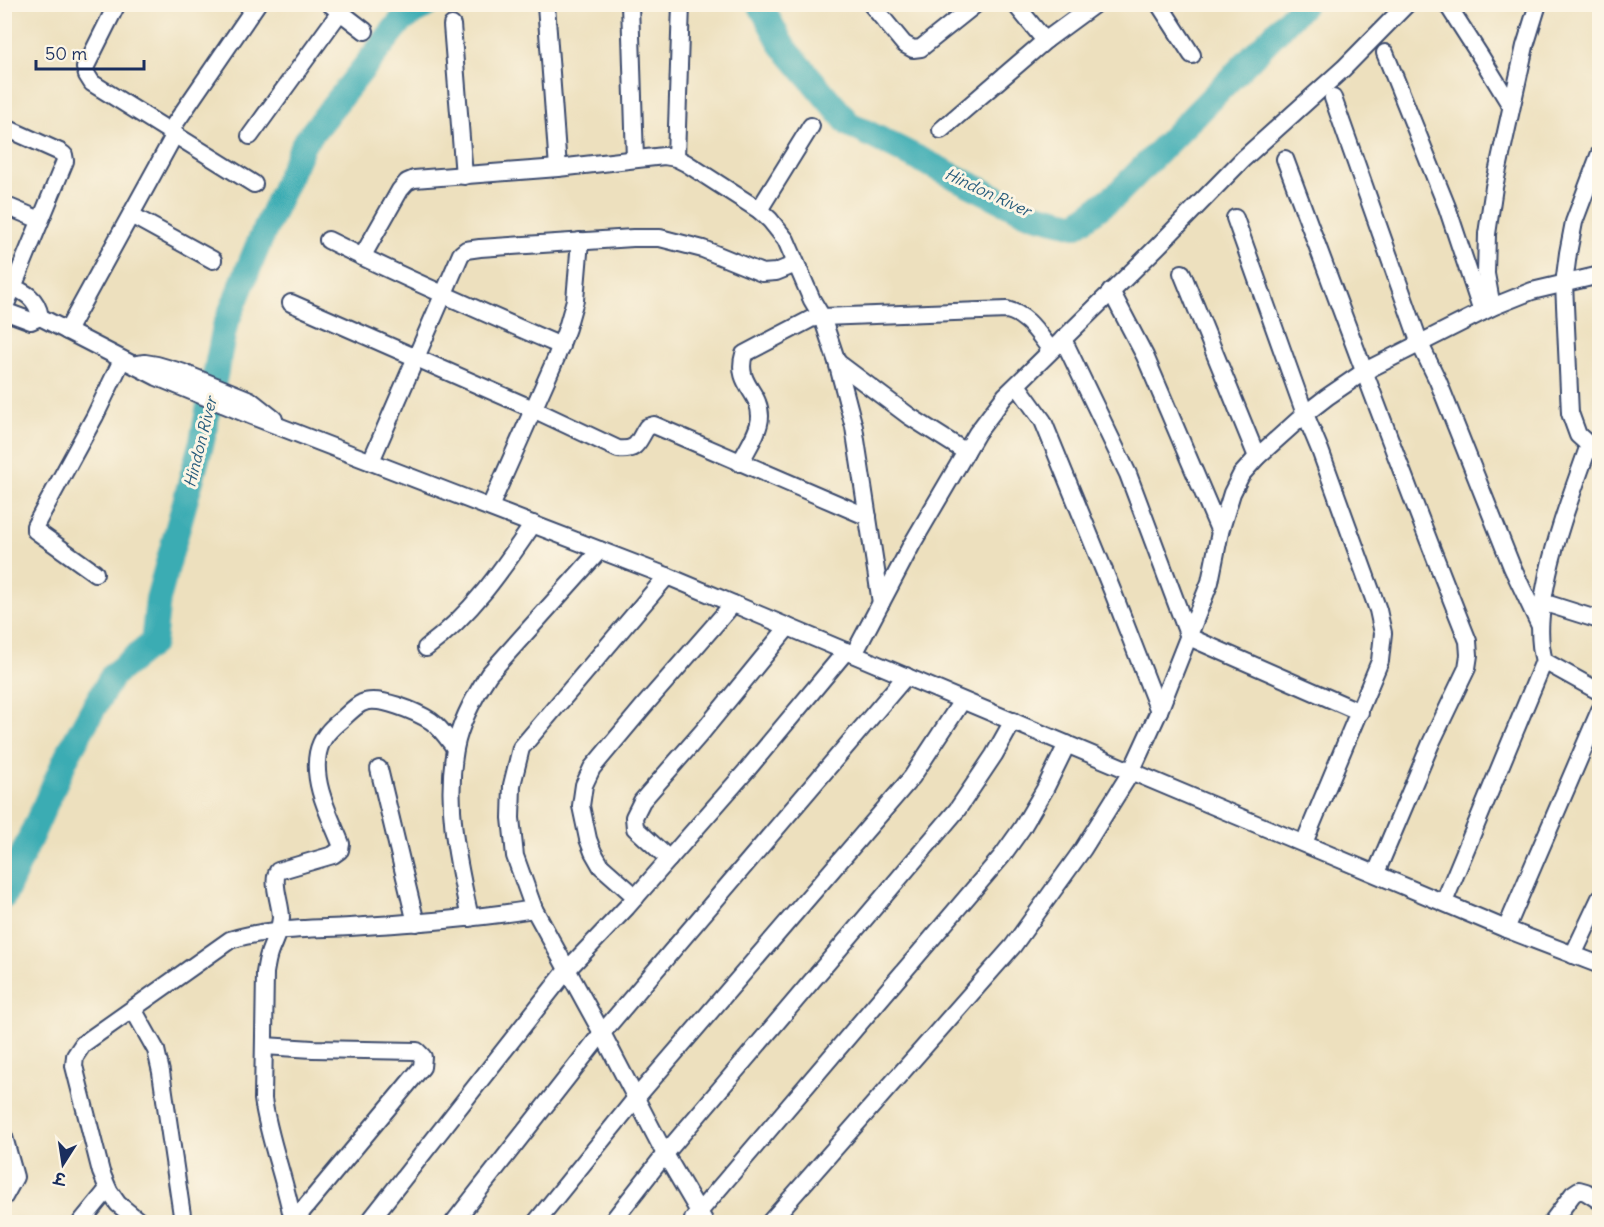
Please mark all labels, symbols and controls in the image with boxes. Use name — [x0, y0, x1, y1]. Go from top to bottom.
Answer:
scale bar — [36, 33, 144, 71]
text: 50 m — [45, 42, 87, 65]
water label: Hindon River — [942, 163, 1036, 222]
water label: Hindon River — [179, 392, 221, 489]
north arrow — [33, 1134, 93, 1194]
text: उ — [51, 1168, 69, 1190]

